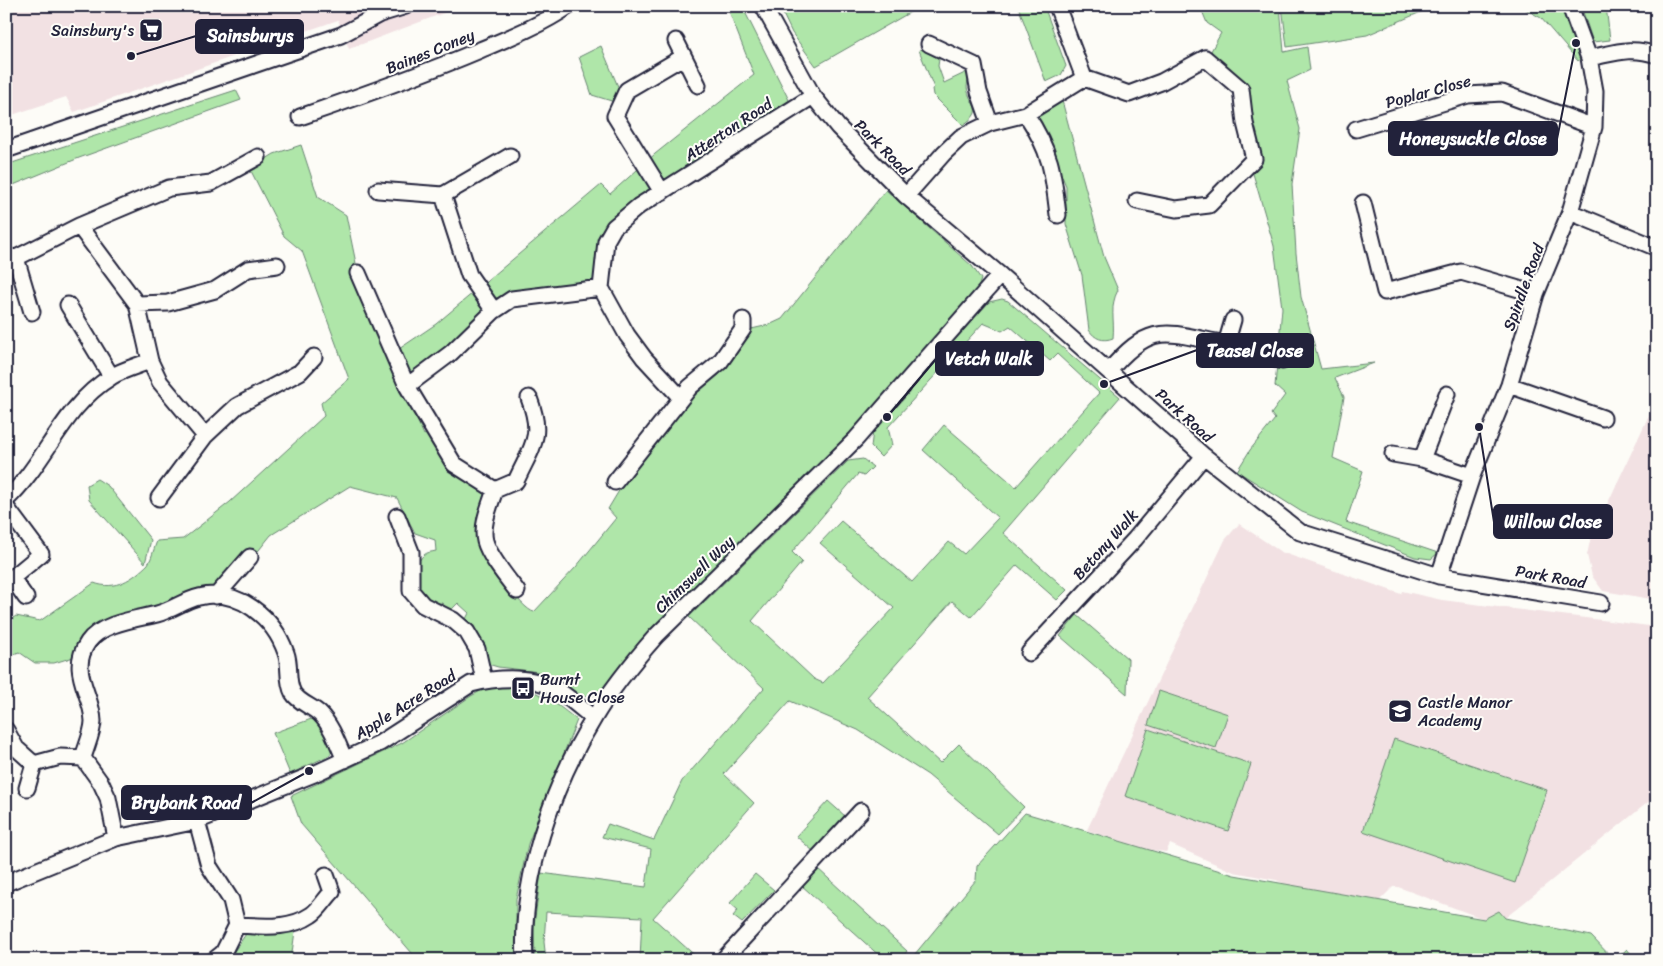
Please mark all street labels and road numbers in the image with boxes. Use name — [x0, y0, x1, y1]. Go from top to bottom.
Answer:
street label: Baines Coney — [381, 20, 480, 82]
street label: Poplar Close — [1382, 66, 1474, 117]
street label: Atterton Road — [677, 89, 780, 170]
street label: Park Road — [847, 112, 919, 184]
street label: Spindle Road — [1494, 238, 1553, 335]
street label: Park Road — [1148, 381, 1222, 451]
street label: Betony Walk — [1065, 502, 1146, 587]
street label: Chimswell Way — [647, 528, 742, 621]
street label: Park Road — [1513, 556, 1590, 597]
street label: Apple Acre Road — [348, 661, 463, 748]

